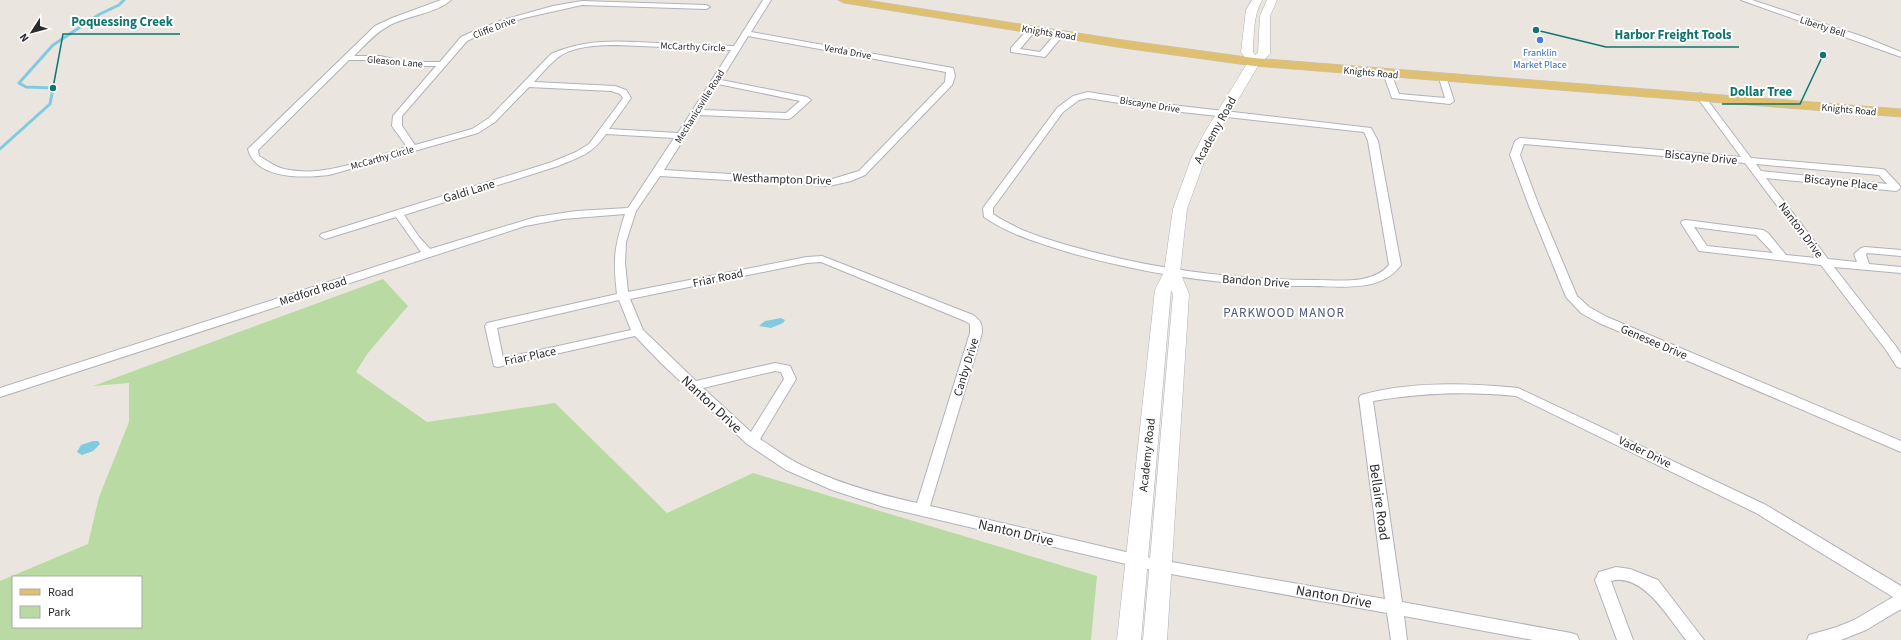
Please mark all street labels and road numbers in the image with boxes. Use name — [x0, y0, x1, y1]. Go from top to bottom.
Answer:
street label: Cliffe Drive — [471, 13, 518, 43]
street label: Liberty Bell — [1798, 13, 1848, 41]
street label: Knights Road — [1021, 22, 1077, 44]
street label: McCarthy Circle — [660, 39, 726, 55]
street label: Verda Drive — [823, 41, 873, 63]
street label: Gleason Lane — [366, 53, 423, 71]
street label: Knights Road — [1343, 64, 1399, 82]
street label: Mechanicsville Road — [671, 67, 728, 146]
street label: Biscayne Drive — [1119, 93, 1181, 117]
street label: Academy Road — [1190, 94, 1241, 167]
street label: Knights Road — [1821, 101, 1877, 119]
street label: McCarthy Circle — [349, 142, 416, 174]
street label: Biscayne Drive — [1664, 146, 1738, 169]
street label: Westhampton Drive — [732, 169, 832, 190]
street label: Biscayne Place — [1803, 170, 1879, 195]
street label: Galdi Lane — [441, 176, 497, 207]
street label: Nanton Drive — [1774, 199, 1827, 262]
street label: Friar Road — [691, 265, 745, 292]
street label: Bandon Drive — [1222, 271, 1290, 292]
street label: Medford Road — [277, 273, 349, 310]
street label: Genesee Drive — [1618, 321, 1690, 364]
street label: Canby Drive — [950, 336, 983, 398]
street label: Friar Place — [503, 343, 558, 370]
street label: Nanton Drive — [676, 371, 746, 438]
street label: Academy Road — [1135, 417, 1160, 493]
street label: Vader Drive — [1615, 432, 1674, 473]
street label: Bellaire Road — [1364, 462, 1394, 542]
street label: Nanton Drive — [976, 515, 1055, 551]
street label: Nanton Drive — [1294, 580, 1373, 614]

